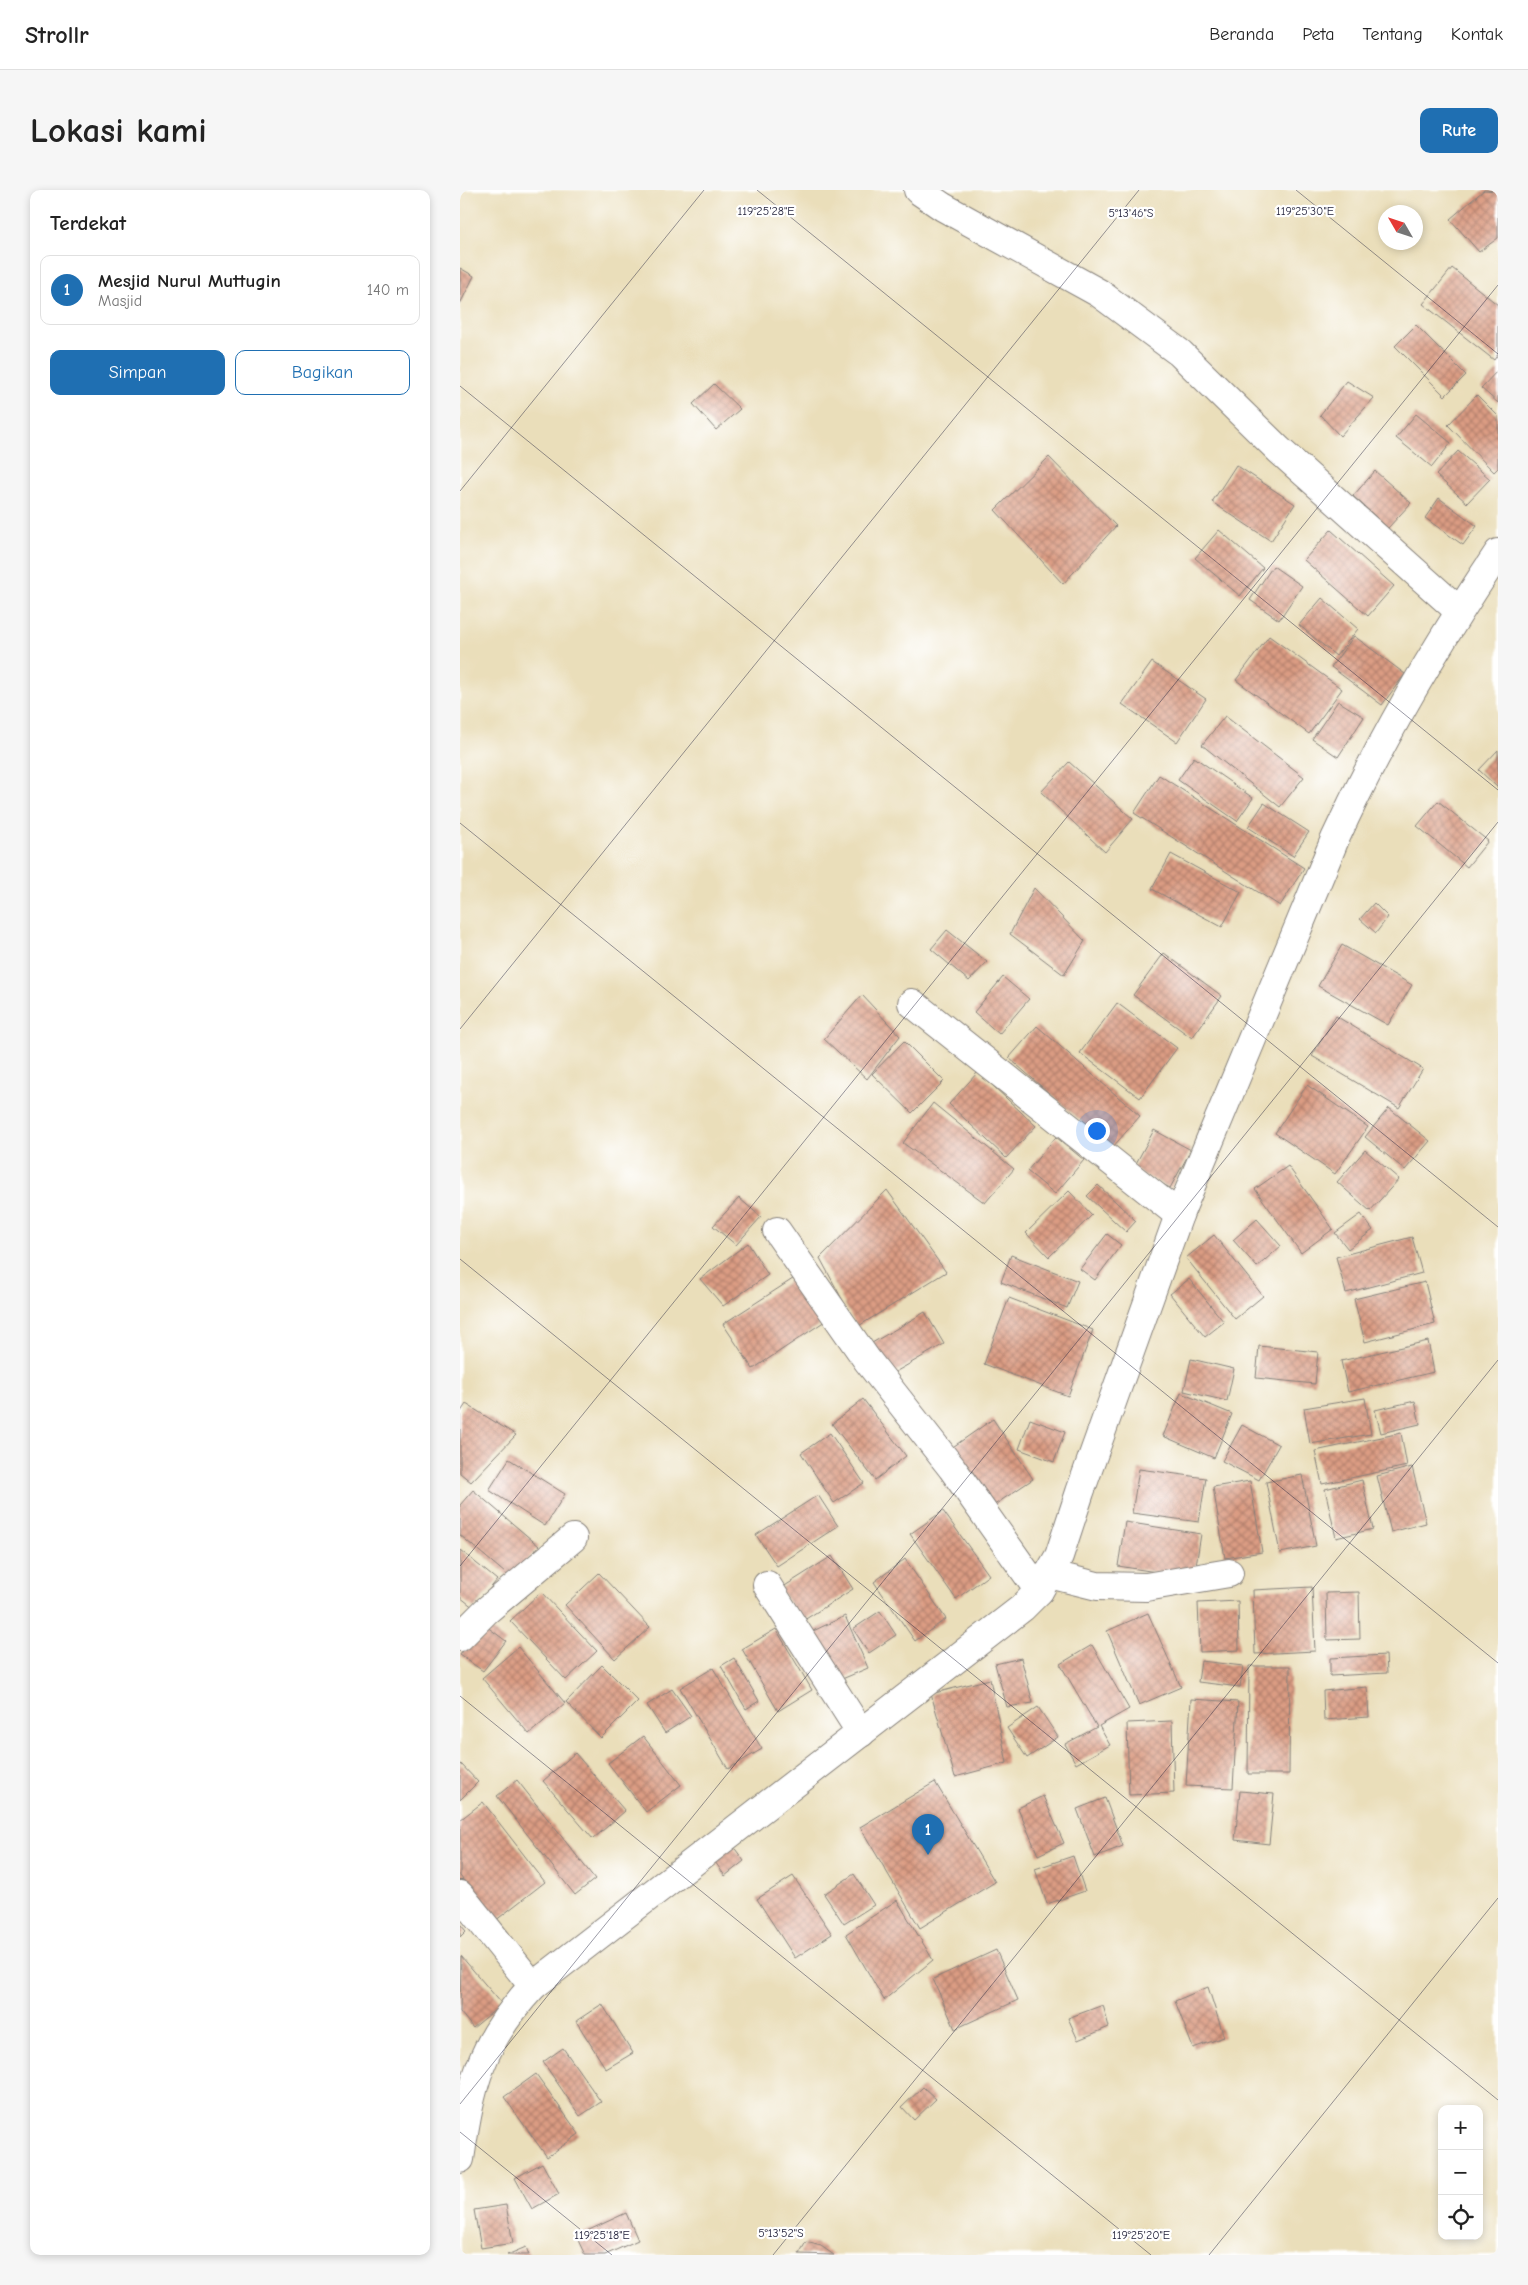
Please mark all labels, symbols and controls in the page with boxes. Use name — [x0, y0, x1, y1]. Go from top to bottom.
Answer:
text: Strollr — [25, 21, 89, 49]
text: Beranda — [1209, 24, 1274, 45]
text: Peta — [1302, 24, 1334, 45]
text: Tentang — [1362, 24, 1423, 45]
text: Kontak — [1451, 24, 1503, 45]
button: Rute — [1420, 108, 1498, 153]
text: Lokasi kami — [30, 110, 207, 151]
text: 119°25'28"E — [738, 204, 794, 218]
text: 119°25'30"E — [1276, 204, 1334, 218]
north arrow — [1378, 205, 1423, 250]
text: 5°13'46"S — [1109, 206, 1154, 220]
text: Terdekat — [50, 211, 126, 235]
text: Mesjid Nurul Muttugin — [98, 270, 281, 292]
text: 1 — [64, 281, 70, 299]
text: 140 m — [367, 281, 409, 299]
text: Masjid — [98, 292, 142, 310]
button: Simpan — [50, 350, 225, 395]
button: Bagikan — [235, 350, 410, 395]
your location — [1084, 1118, 1110, 1144]
pin: 1 — [912, 1814, 944, 1855]
map controls — [1438, 2105, 1483, 2240]
button: + — [1438, 2105, 1483, 2150]
button: − — [1438, 2150, 1483, 2195]
button: locate — [1438, 2195, 1483, 2240]
text: 5°13'52"S — [758, 2226, 804, 2240]
text: 119°25'18"E — [574, 2228, 630, 2242]
text: 119°25'20"E — [1112, 2228, 1170, 2242]

